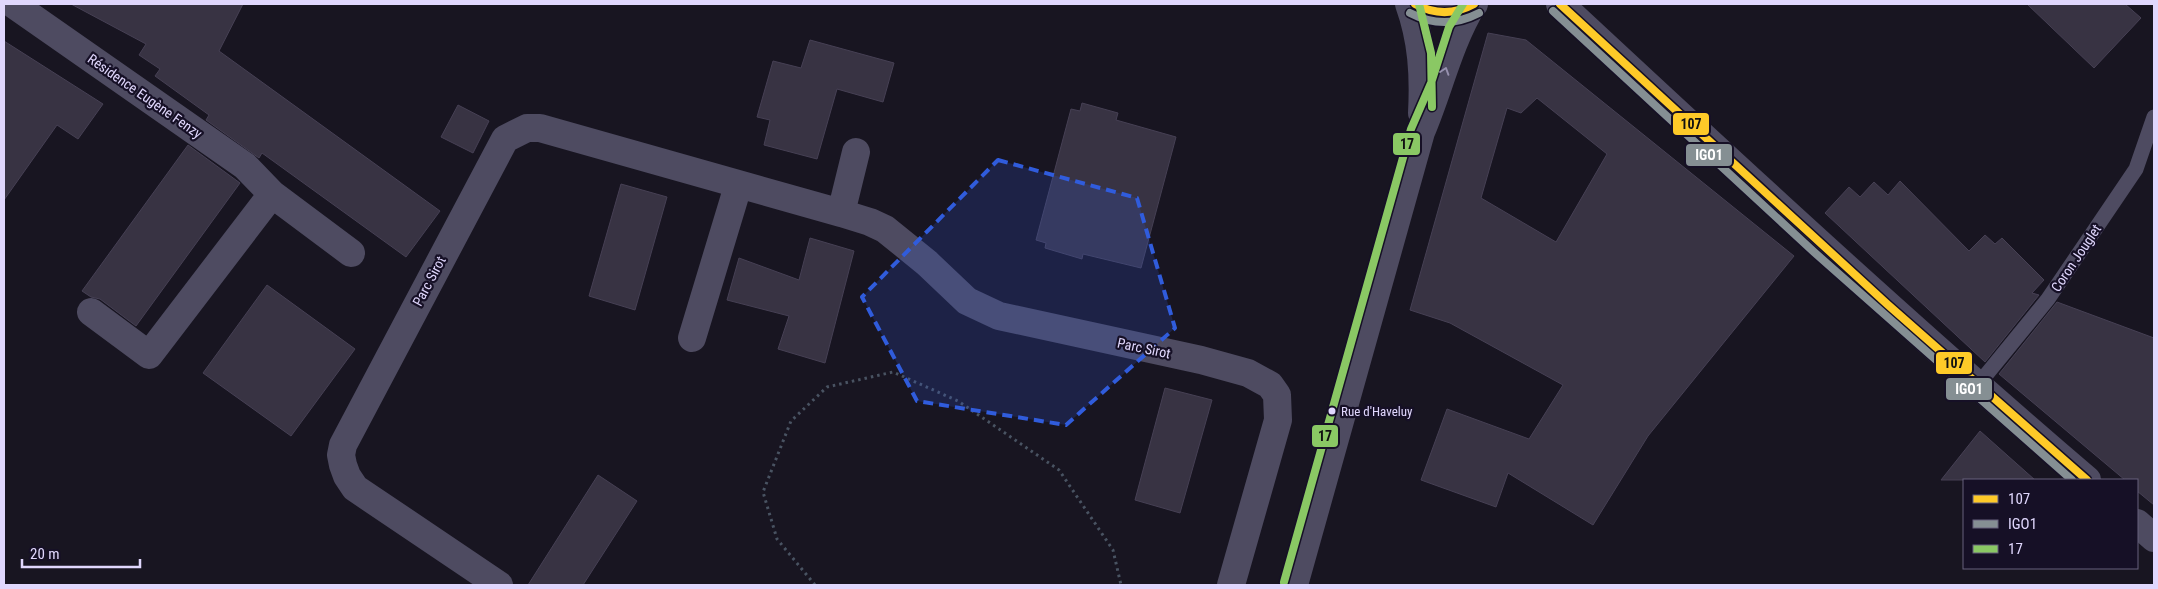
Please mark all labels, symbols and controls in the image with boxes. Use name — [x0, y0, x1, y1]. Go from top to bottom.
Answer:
street label: Résidence Eugène Fenzy — [85, 51, 205, 142]
one-way arrow — [1439, 67, 1449, 75]
line badge: 107 — [1672, 112, 1710, 136]
text: 107 — [1680, 116, 1702, 132]
line badge: 17 — [1392, 132, 1421, 156]
text: 17 — [1400, 136, 1414, 152]
line badge: IGO1 — [1685, 143, 1733, 167]
text: IGO1 — [1695, 147, 1723, 163]
street label: Coron Jouglet — [2048, 221, 2104, 295]
street label: Parc Sirot — [409, 253, 449, 309]
street label: Parc Sirot — [1116, 335, 1172, 361]
line badge: 107 — [1935, 351, 1973, 375]
text: 107 — [1943, 355, 1965, 371]
line badge: IGO1 — [1945, 377, 1993, 401]
text: IGO1 — [1955, 381, 1983, 397]
place label: Rue d'Haveluy — [1341, 404, 1413, 419]
marker: Rue d'Haveluy — [1327, 406, 1337, 416]
line badge: 17 — [1311, 424, 1339, 448]
text: 17 — [1318, 428, 1332, 444]
legend — [1963, 479, 2138, 569]
text: 107 — [2008, 490, 2030, 508]
text: IGO1 — [2008, 515, 2037, 533]
scale bar — [22, 536, 140, 568]
text: 17 — [2008, 540, 2023, 558]
text: 20 m — [30, 545, 60, 563]

